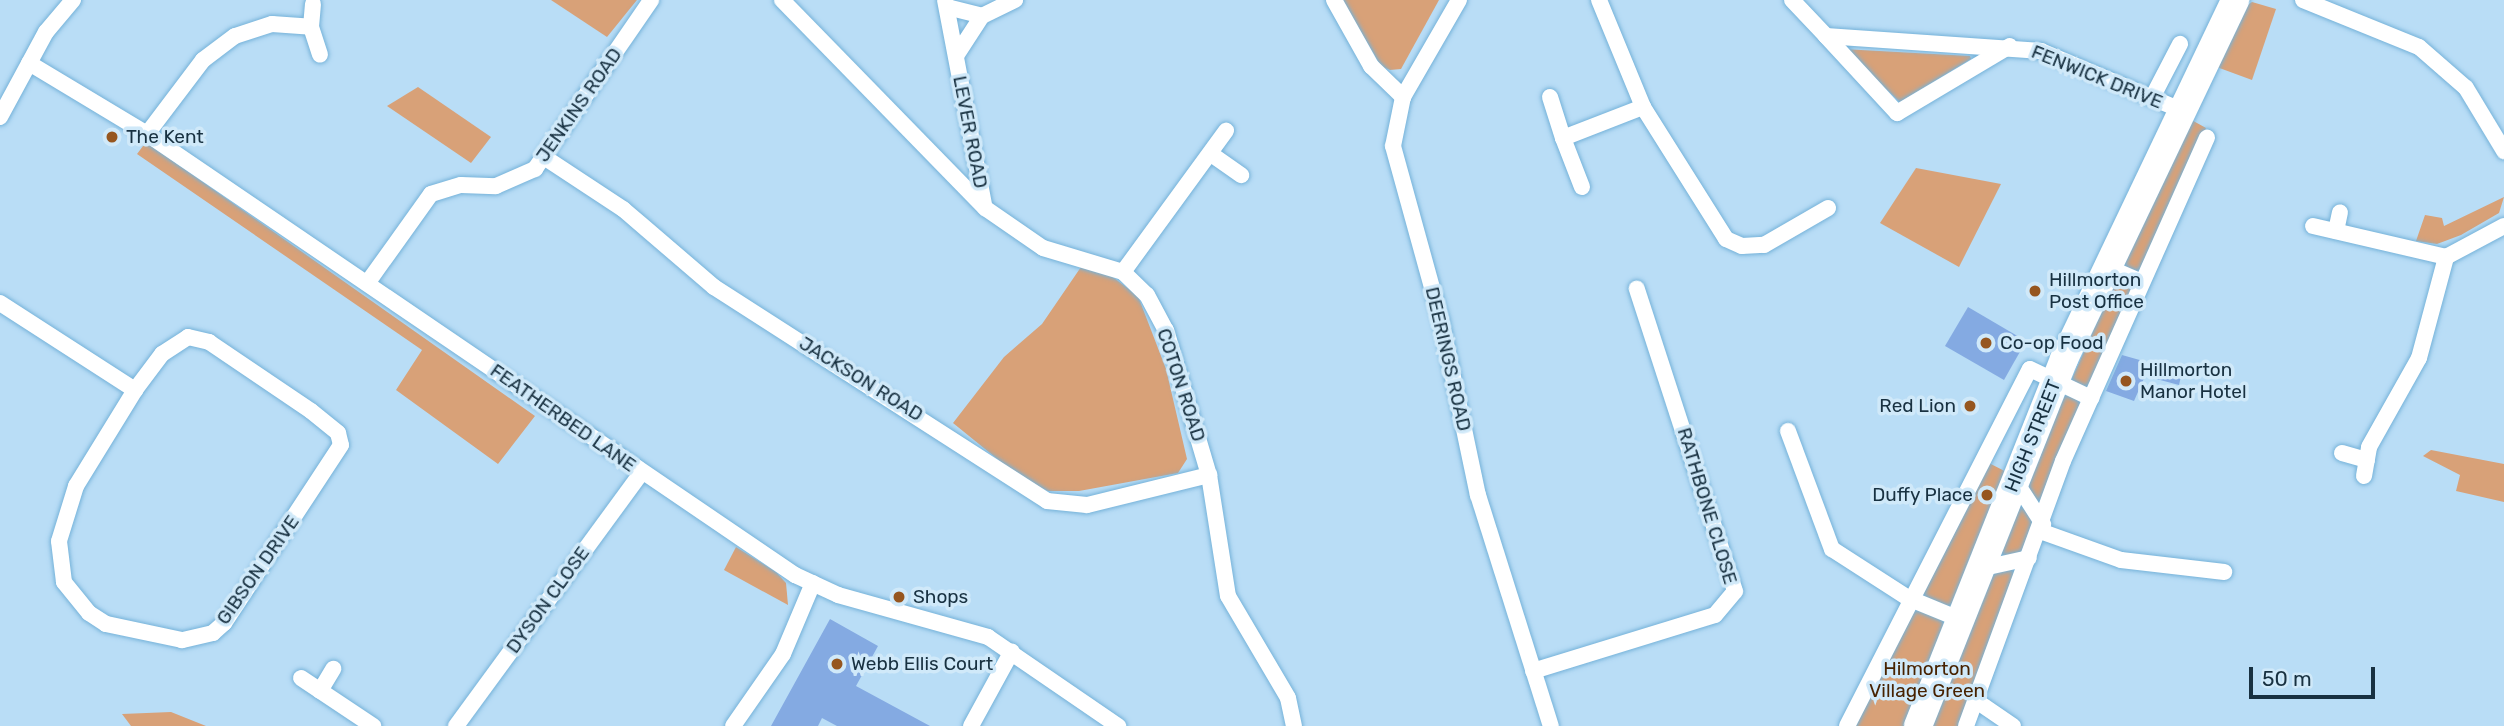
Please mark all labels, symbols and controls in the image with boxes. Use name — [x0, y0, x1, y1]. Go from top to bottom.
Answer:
street label: FENWICK DRIVE — [2028, 40, 2166, 114]
street label: JENKINS ROAD — [531, 44, 627, 166]
street label: LEVER ROAD — [948, 74, 992, 190]
place label: The Kent — [126, 126, 204, 148]
marker: The Kent — [104, 129, 120, 145]
place label: Hillmorton Post Office — [2049, 269, 2144, 313]
marker: Hillmorton Post Office — [2027, 283, 2043, 299]
street label: DEERINGS ROAD — [1420, 285, 1476, 433]
street label: COTON ROAD — [1152, 326, 1210, 444]
street label: JACKSON ROAD — [795, 332, 927, 426]
place label: Co-op Food — [2000, 332, 2104, 354]
marker: Co-op Food — [1978, 335, 1994, 351]
street label: FEATHERBED LANE — [486, 359, 640, 477]
place label: Hillmorton Manor Hotel — [2140, 359, 2247, 403]
marker: Hillmorton Manor Hotel — [2118, 373, 2134, 389]
street label: HIGH STREET — [2000, 377, 2066, 495]
place label: Red Lion — [1879, 395, 1956, 417]
marker: Red Lion — [1962, 398, 1978, 414]
street label: RATHBONE CLOSE — [1672, 425, 1742, 587]
place label: Duffy Place — [1872, 484, 1973, 506]
marker: Duffy Place — [1979, 487, 1995, 503]
street label: GIBSON DRIVE — [212, 511, 304, 629]
street label: DYSON CLOSE — [502, 542, 594, 658]
place label: Shops — [913, 586, 968, 608]
marker: Shops — [891, 589, 907, 605]
scale bar — [2252, 652, 2378, 696]
place label: Webb Ellis Court — [851, 653, 993, 675]
marker: Webb Ellis Court — [829, 656, 845, 672]
park label: Hilmorton Village Green — [1869, 658, 1985, 702]
text: 50 m — [2262, 666, 2312, 691]

